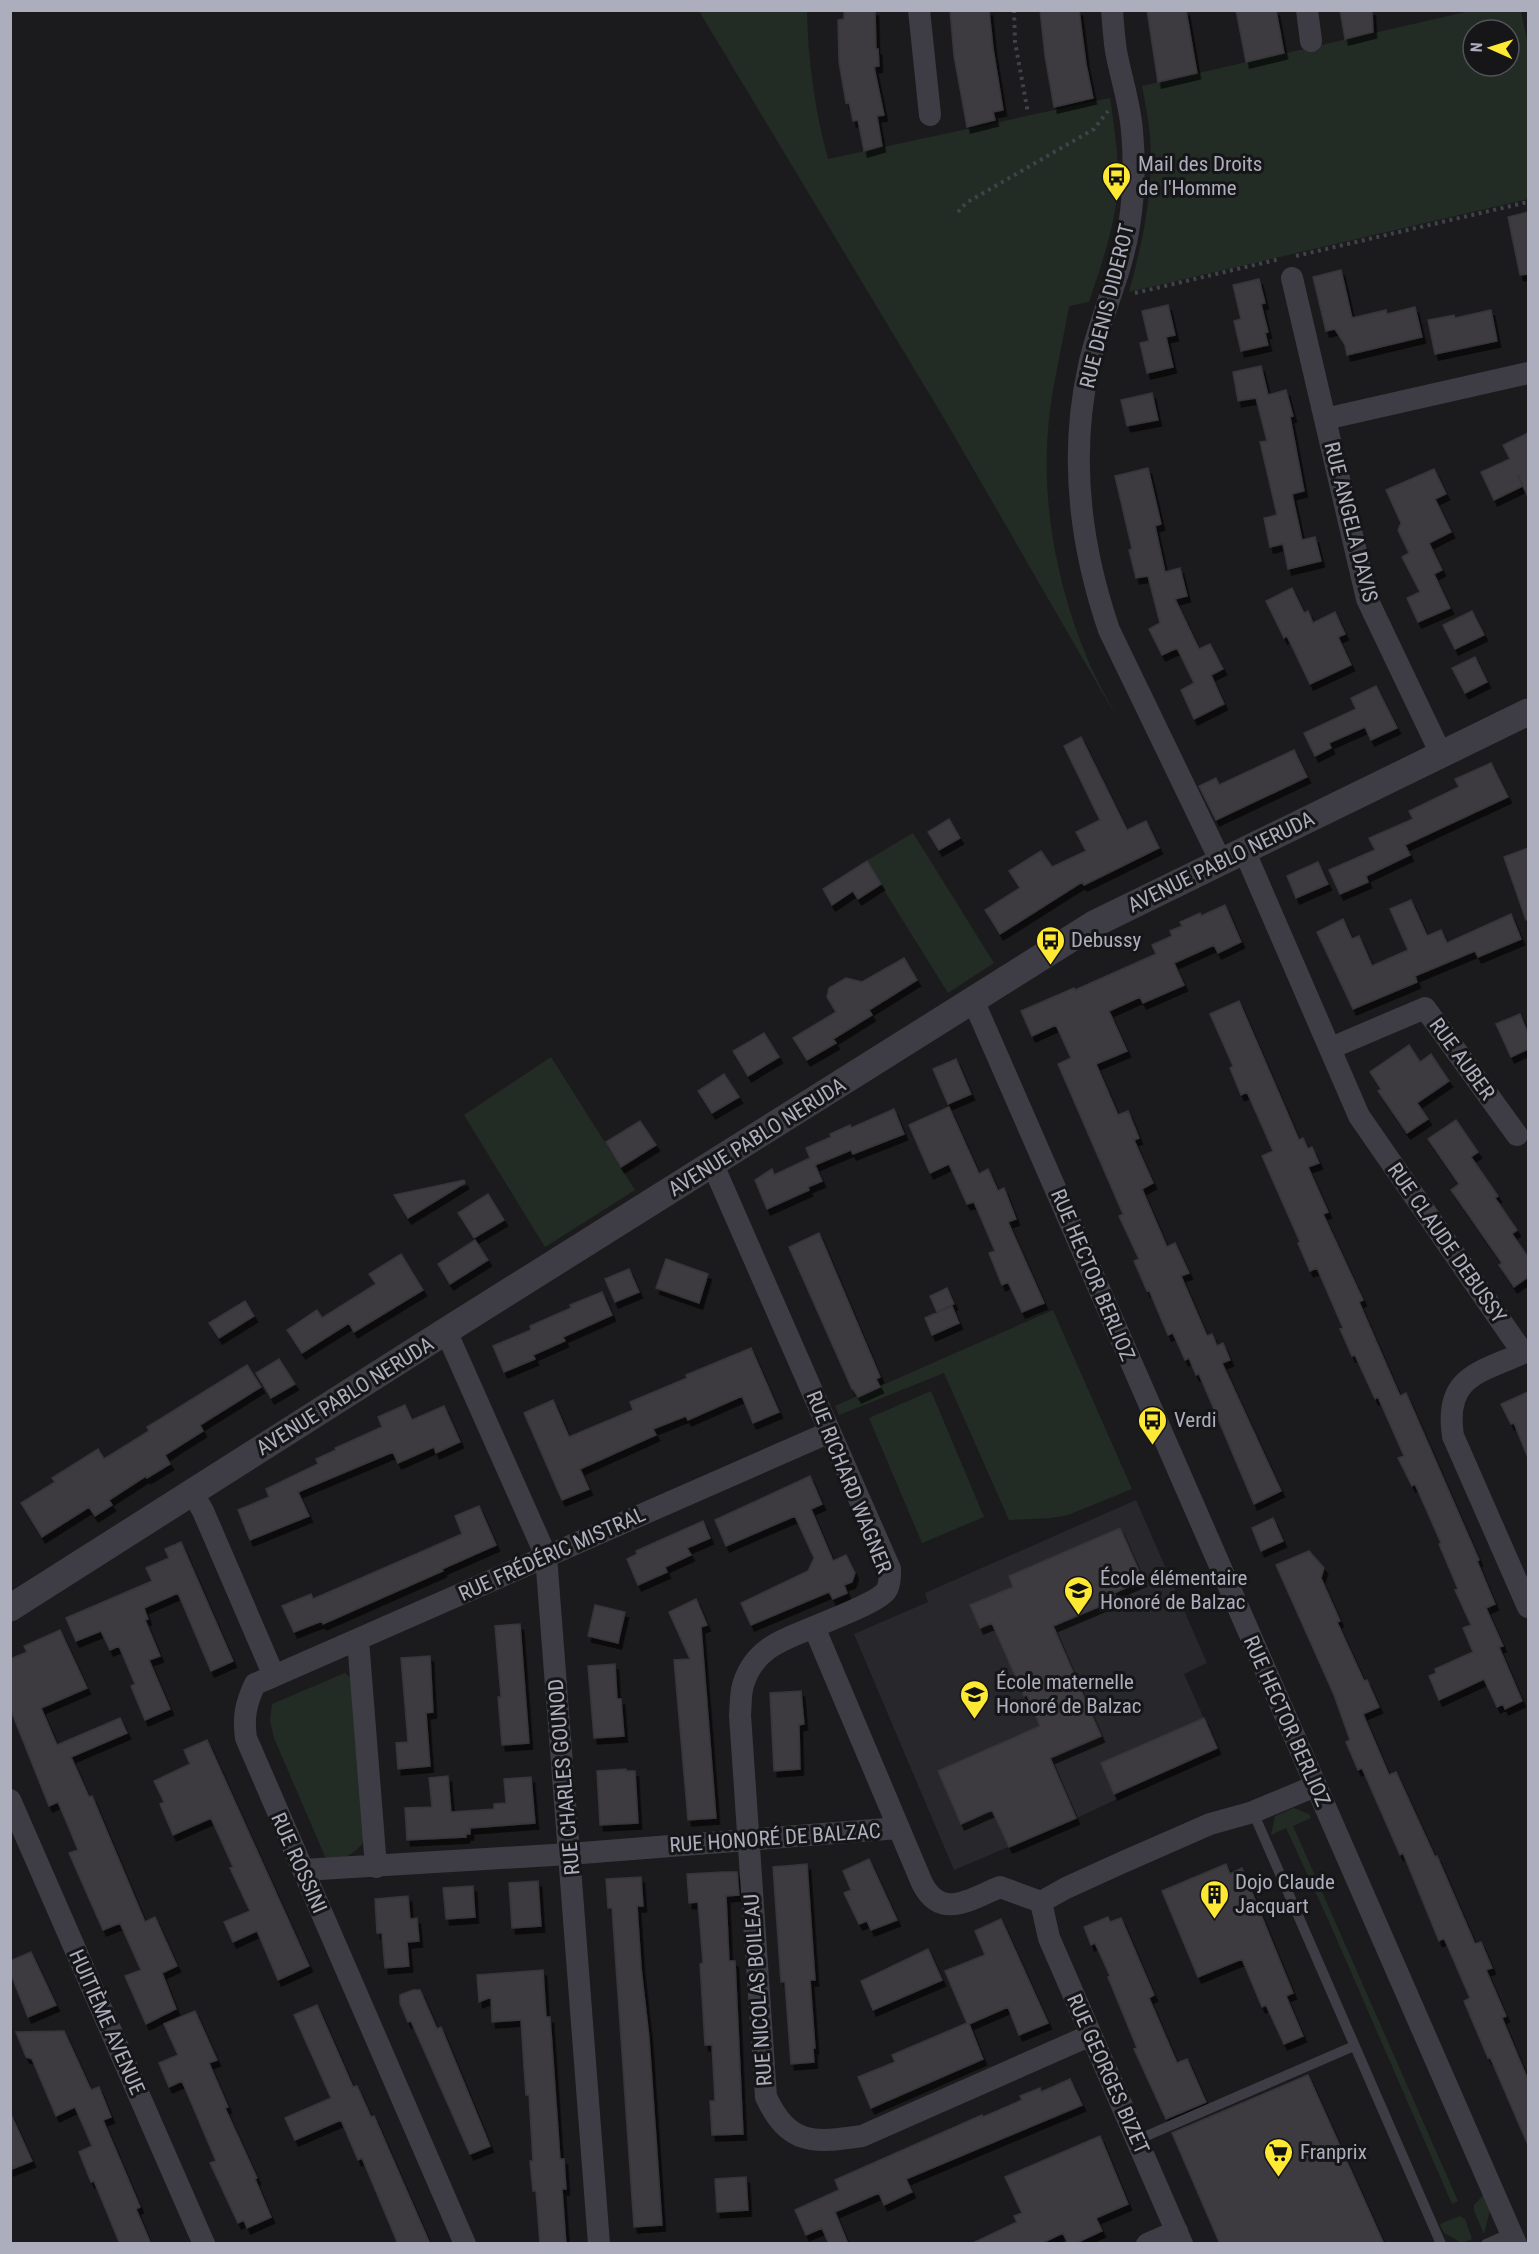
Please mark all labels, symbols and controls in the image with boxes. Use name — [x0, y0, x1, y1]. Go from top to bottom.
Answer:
north arrow — [1461, 18, 1521, 78]
text: N — [1467, 42, 1486, 53]
place label: Mail des Droits de l'Homme — [1138, 152, 1262, 200]
bus stop icon: Mail des Droits de l'Homme — [1101, 160, 1133, 202]
street label: RUE DENIS DIDEROT — [1075, 221, 1139, 391]
street label: RUE ANGELA DAVIS — [1319, 439, 1383, 605]
street label: AVENUE PABLO NERUDA — [1124, 806, 1318, 918]
bus stop icon: Debussy — [1034, 924, 1066, 966]
place label: Debussy — [1071, 928, 1141, 952]
street label: RUE AUBER — [1424, 1014, 1500, 1104]
street label: AVENUE PABLO NERUDA — [664, 1073, 850, 1201]
street label: RUE CLAUDE DEBUSSY — [1383, 1158, 1511, 1328]
street label: RUE HECTOR BERLIOZ — [1046, 1186, 1140, 1364]
street label: AVENUE PABLO NERUDA — [252, 1332, 438, 1460]
street label: RUE RICHARD WAGNER — [801, 1387, 897, 1577]
bus stop icon: Verdi — [1137, 1404, 1169, 1446]
place label: Verdi — [1174, 1408, 1217, 1432]
street label: RUE FRÉDÉRIC MISTRAL — [455, 1502, 649, 1606]
place label: École élémentaire Honoré de Balzac — [1100, 1566, 1248, 1614]
school or university icon: École élémentaire Honoré de Balzac — [1063, 1574, 1095, 1616]
street label: RUE HECTOR BERLIOZ — [1239, 1632, 1335, 1810]
place label: École maternelle Honoré de Balzac — [996, 1670, 1142, 1718]
street label: RUE CHARLES GOUNOD — [543, 1678, 585, 1876]
school or university icon: École maternelle Honoré de Balzac — [959, 1678, 991, 1720]
street label: RUE ROSSINI — [266, 1809, 332, 1917]
street label: RUE HONORÉ DE BALZAC — [669, 1819, 881, 1857]
place label: Dojo Claude Jacquart — [1235, 1870, 1335, 1918]
building icon: Dojo Claude Jacquart — [1198, 1878, 1230, 1920]
street label: RUE NICOLAS BOILEAU — [739, 1893, 777, 2087]
street label: HUITIÈME AVENUE — [64, 1946, 150, 2098]
street label: RUE GEORGES BIZET — [1062, 1990, 1154, 2158]
supermarket icon: Franprix — [1263, 2136, 1295, 2178]
place label: Franprix — [1300, 2140, 1367, 2164]

